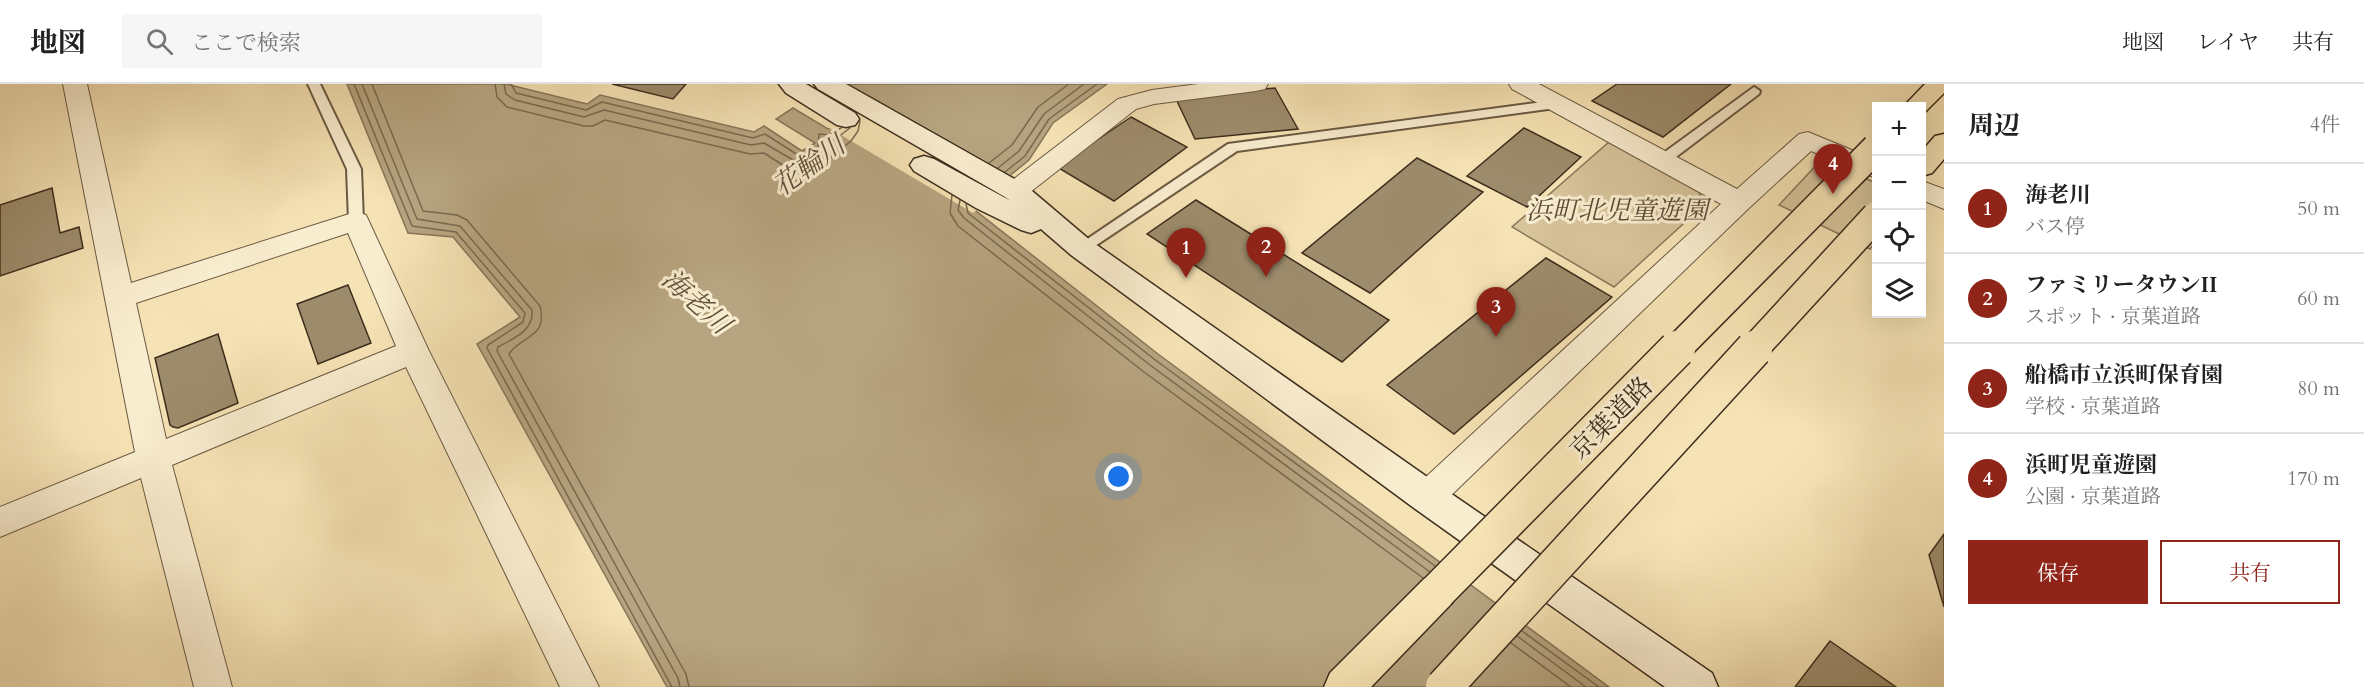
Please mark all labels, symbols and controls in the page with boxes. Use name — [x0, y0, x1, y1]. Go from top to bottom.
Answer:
search box — [122, 14, 542, 68]
text: 地図 — [30, 24, 86, 62]
icon: search — [143, 25, 176, 58]
text: ここで検索 — [191, 28, 301, 58]
text: 地図 — [2122, 28, 2164, 57]
text: レイヤ — [2197, 28, 2259, 57]
text: 共有 — [2292, 28, 2334, 57]
map controls — [1872, 102, 1926, 318]
button: + — [1872, 102, 1926, 156]
text: 周辺 — [1968, 108, 2020, 143]
text: 4件 — [2310, 111, 2340, 138]
water label: 花輪川 — [765, 125, 855, 205]
pin: 4 — [1814, 144, 1852, 194]
button: − — [1872, 156, 1926, 210]
text: 海老川 — [2025, 180, 2091, 210]
park label: 浜町北児童遊園 — [1526, 193, 1712, 228]
text: 1 — [1982, 195, 1993, 222]
text: 50 m — [2297, 195, 2340, 222]
button: locate — [1872, 210, 1926, 264]
text: バス停 — [2025, 213, 2085, 240]
pin: 1 — [1166, 228, 1206, 278]
pin: 2 — [1246, 228, 1286, 277]
water label: 海老川 — [654, 261, 741, 345]
button: layers — [1872, 264, 1926, 318]
text: ファミリータウンII — [2025, 270, 2218, 300]
text: 2 — [1982, 285, 1993, 312]
text: 60 m — [2297, 285, 2340, 312]
pin: 3 — [1476, 288, 1516, 337]
text: スポット · 京葉道路 — [2025, 303, 2201, 330]
text: 船橋市立浜町保育園 — [2025, 360, 2223, 390]
street label: 京葉道路 — [1562, 369, 1660, 467]
text: 3 — [1982, 375, 1993, 402]
text: 80 m — [2297, 375, 2340, 402]
text: 学校 · 京葉道路 — [2025, 393, 2161, 420]
text: 浜町児童遊園 — [2025, 450, 2157, 480]
your location — [1104, 462, 1133, 491]
text: 4 — [1982, 465, 1993, 492]
text: 170 m — [2287, 465, 2340, 492]
text: 公園 · 京葉道路 — [2025, 483, 2161, 510]
button: 保存 — [1968, 540, 2148, 604]
button: 共有 — [2160, 540, 2340, 604]

